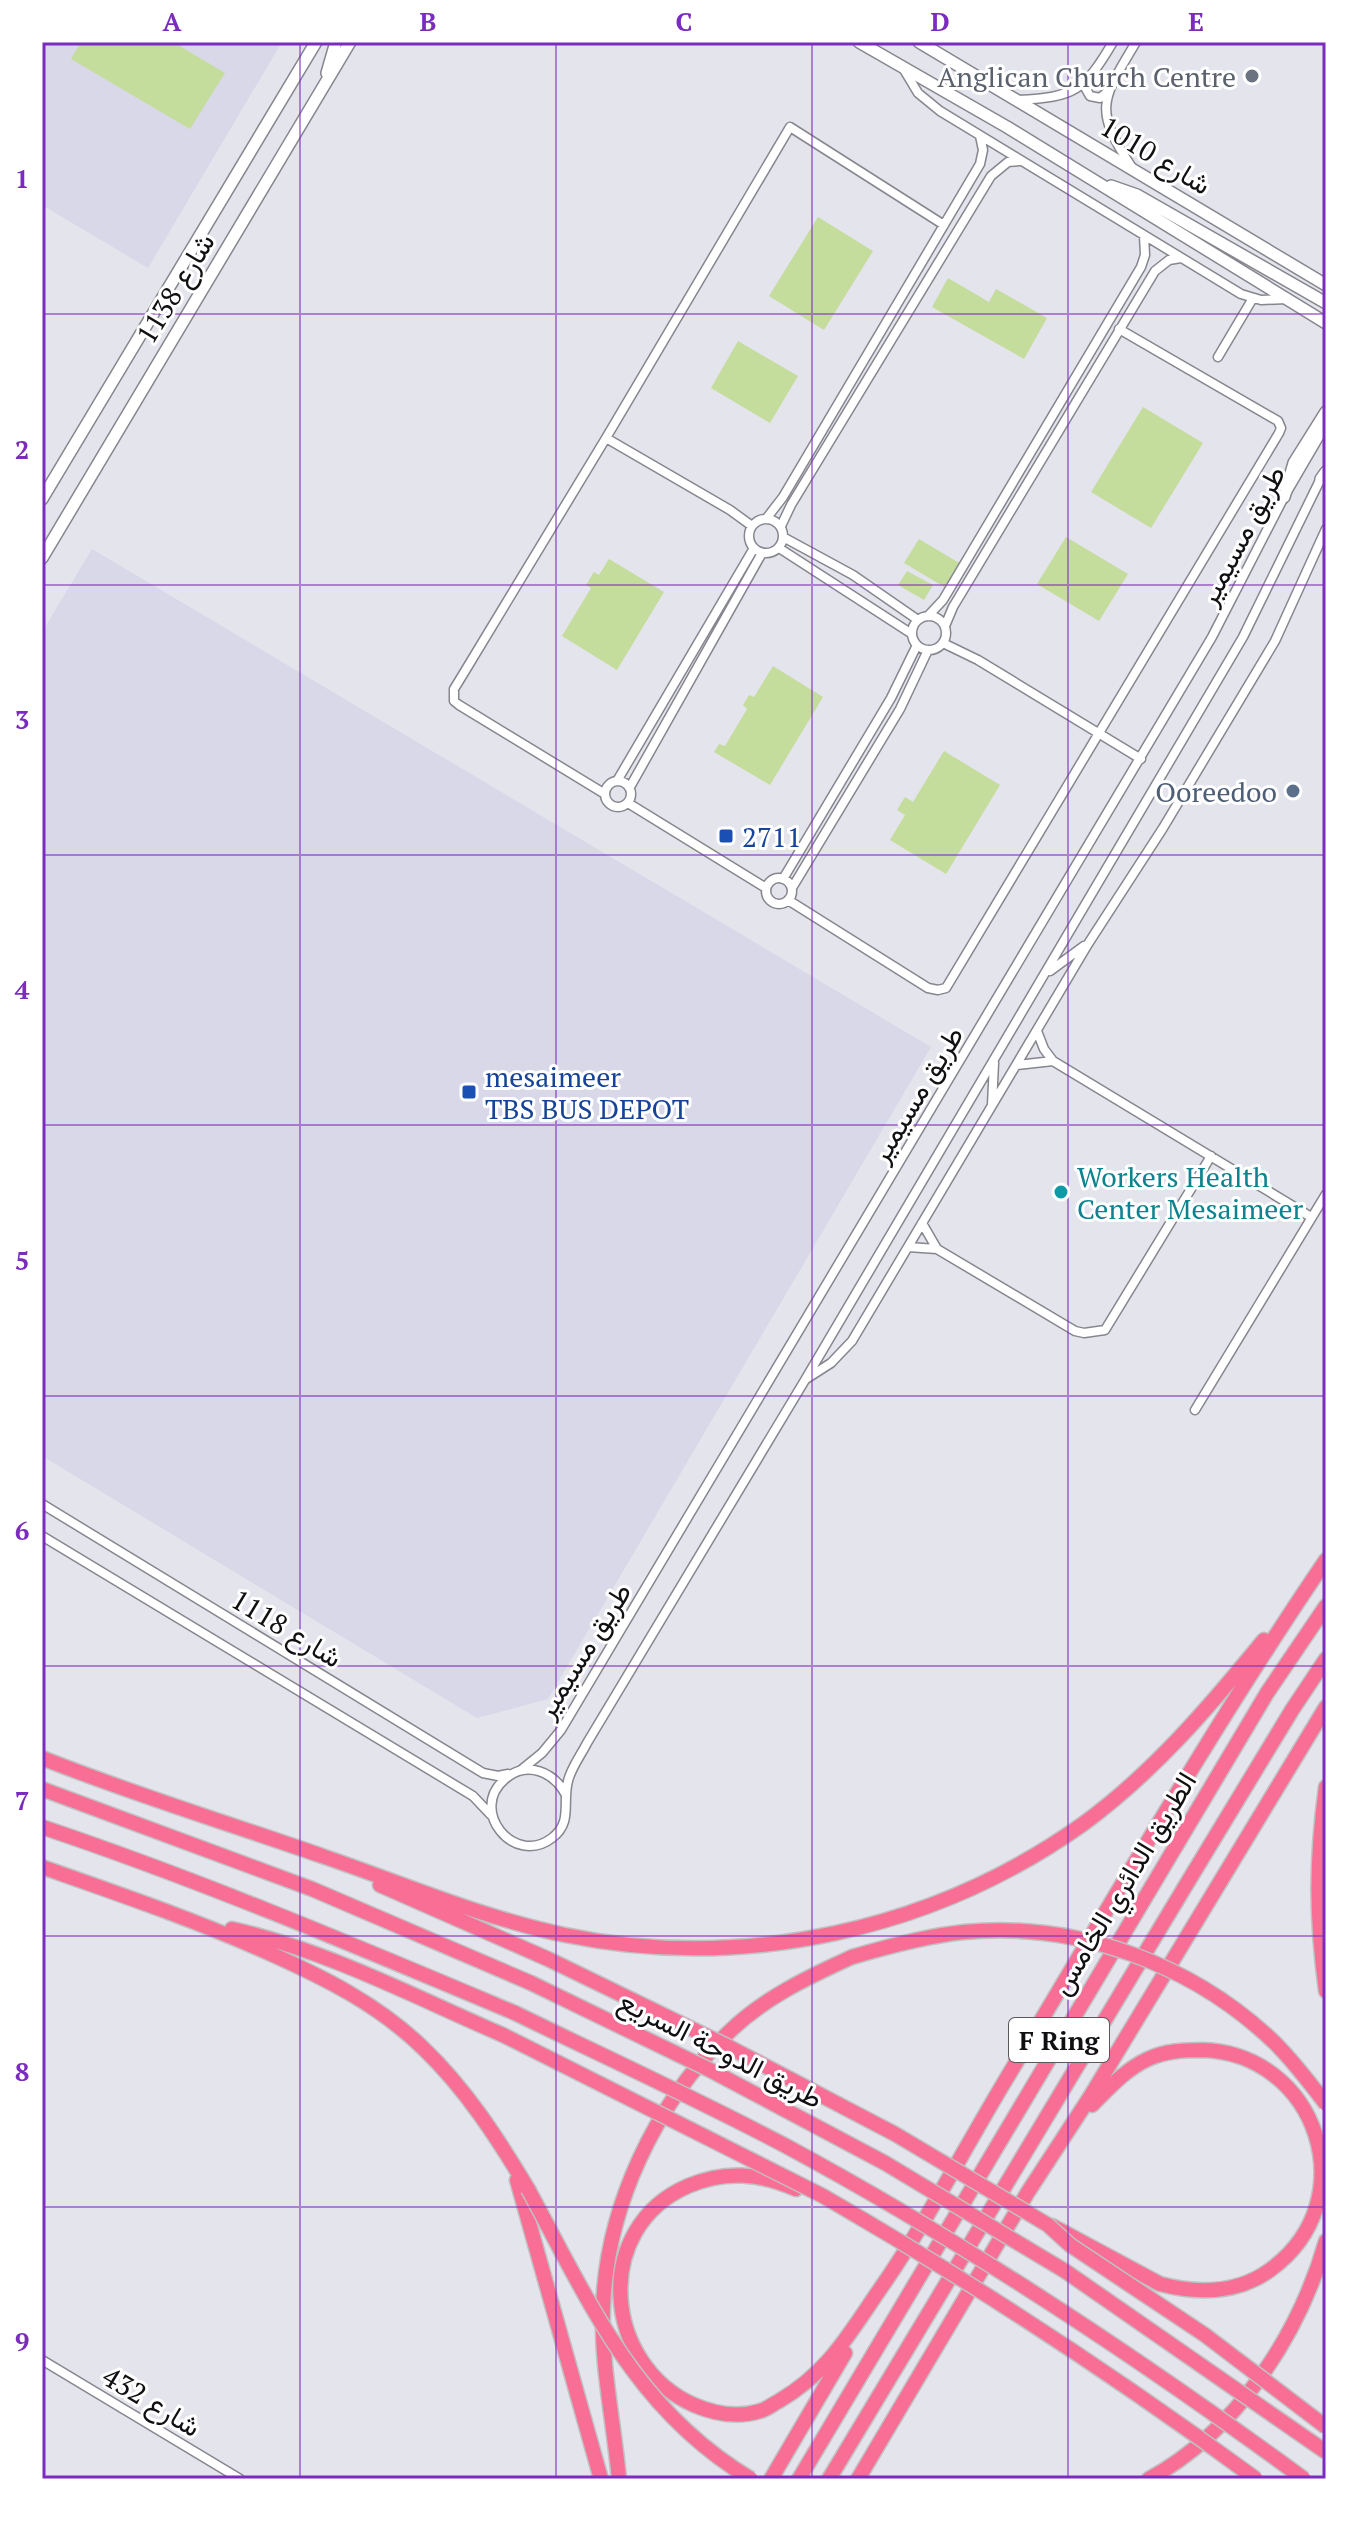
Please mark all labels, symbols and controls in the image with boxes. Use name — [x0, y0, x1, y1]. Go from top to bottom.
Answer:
text: A — [163, 4, 182, 38]
text: B — [420, 4, 436, 38]
text: C — [676, 4, 692, 38]
text: D — [930, 4, 950, 38]
text: E — [1188, 4, 1204, 38]
place label: Anglican Church Centre — [937, 58, 1236, 95]
marker: Anglican Church Centre — [1243, 67, 1261, 85]
street label: شارع 1010 — [1093, 108, 1218, 203]
text: 1 — [15, 161, 29, 195]
street label: شارع 1138 — [128, 226, 223, 351]
text: 2 — [15, 432, 29, 466]
street label: طريق مسيمير — [1188, 459, 1293, 612]
text: 3 — [15, 702, 29, 736]
place label: Ooreedoo — [1155, 773, 1277, 810]
marker: Ooreedoo — [1284, 782, 1302, 800]
place label: 2711 — [742, 818, 802, 855]
marker: 2711 — [717, 827, 735, 845]
text: 4 — [15, 972, 30, 1006]
street label: طريق مسيمير — [860, 1019, 971, 1170]
place label: mesaimeer TBS BUS DEPOT — [485, 1058, 689, 1127]
marker: mesaimeer TBS BUS DEPOT — [460, 1083, 478, 1101]
place label: Workers Health Center Mesaimeer — [1077, 1158, 1303, 1227]
marker: Workers Health Center Mesaimeer — [1052, 1183, 1070, 1201]
text: 5 — [15, 1243, 29, 1277]
text: 6 — [15, 1513, 29, 1547]
street label: طريق مسيمير — [526, 1575, 639, 1725]
street label: شارع 1118 — [224, 1581, 349, 1676]
street label: الطريق الدائري الخامس — [1042, 1765, 1209, 2004]
text: 7 — [15, 1783, 29, 1817]
street label: طريق الدوحة السريع — [612, 1982, 829, 2118]
road number: F Ring — [1009, 2018, 1109, 2062]
text: 8 — [15, 2054, 29, 2088]
text: 9 — [15, 2324, 29, 2358]
street label: شارع 432 — [96, 2357, 208, 2446]

